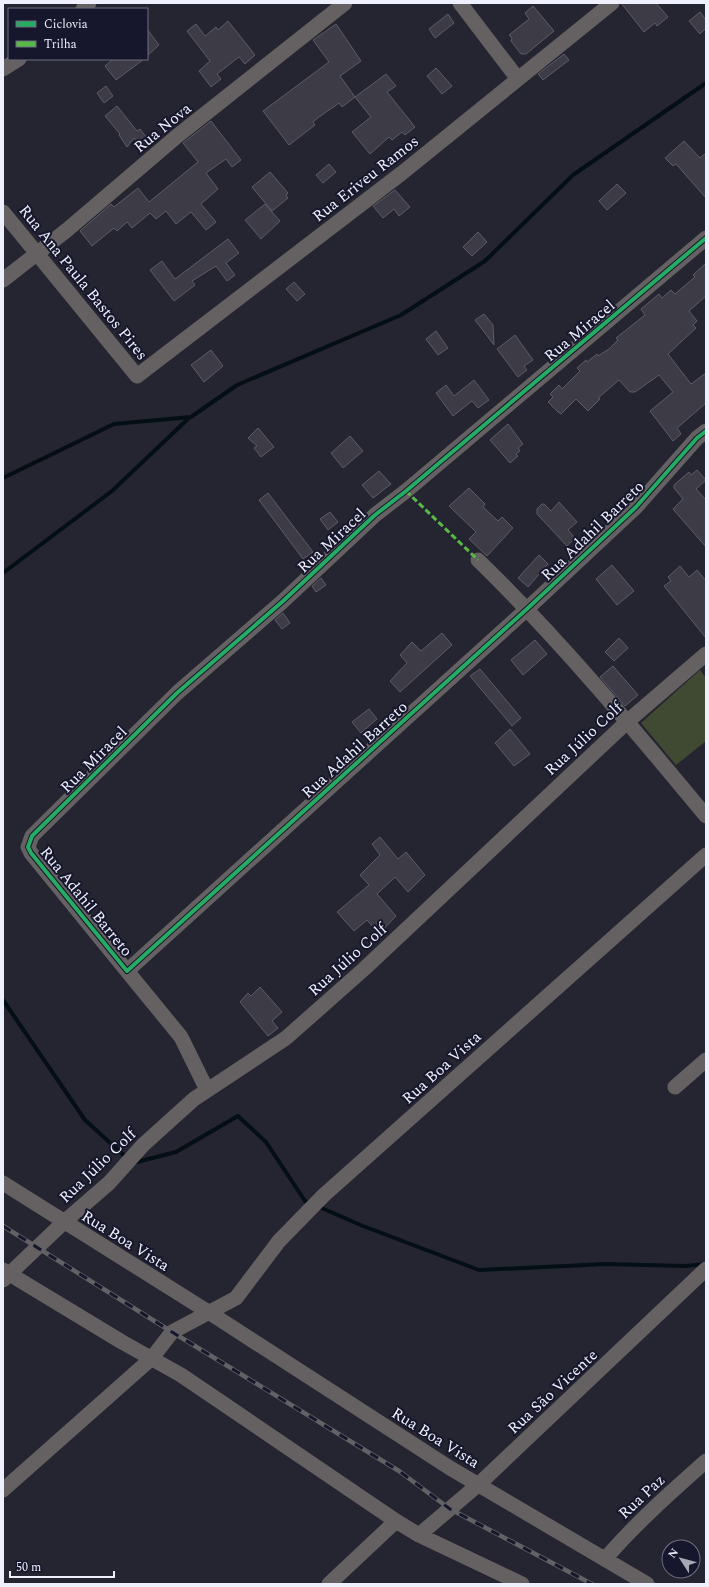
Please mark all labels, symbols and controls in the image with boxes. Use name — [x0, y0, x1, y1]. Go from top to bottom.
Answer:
legend — [8, 8, 148, 60]
text: Ciclovia — [44, 15, 88, 34]
text: Trilha — [44, 35, 77, 54]
street label: Rua Nova — [129, 97, 197, 159]
street label: Rua Eriveu Ramos — [307, 129, 424, 228]
street label: Rua Ana Paula Bastos Pires — [13, 200, 154, 366]
street label: Rua Miracel — [539, 294, 620, 368]
street label: Rua Adahil Barreto — [536, 475, 650, 587]
street label: Rua Miracel — [292, 503, 371, 579]
street label: Rua Adahil Barreto — [296, 695, 413, 804]
street label: Rua Júlio Colf — [539, 695, 629, 781]
street label: Rua Miracel — [55, 721, 133, 799]
street label: Rua Adahil Barreto — [34, 841, 138, 962]
street label: Rua Júlio Colf — [303, 917, 394, 1002]
street label: Rua Boa Vista — [397, 1025, 487, 1110]
street label: Rua Júlio Colf — [54, 1122, 143, 1209]
street label: Rua Boa Vista — [77, 1204, 174, 1278]
street label: Rua São Vicente — [502, 1344, 603, 1440]
street label: Rua Boa Vista — [387, 1401, 484, 1475]
street label: Rua Paz — [613, 1469, 671, 1525]
north arrow — [661, 1539, 701, 1579]
text: N — [664, 1545, 683, 1562]
scale bar — [10, 1553, 114, 1579]
text: 50 m — [16, 1558, 41, 1577]

